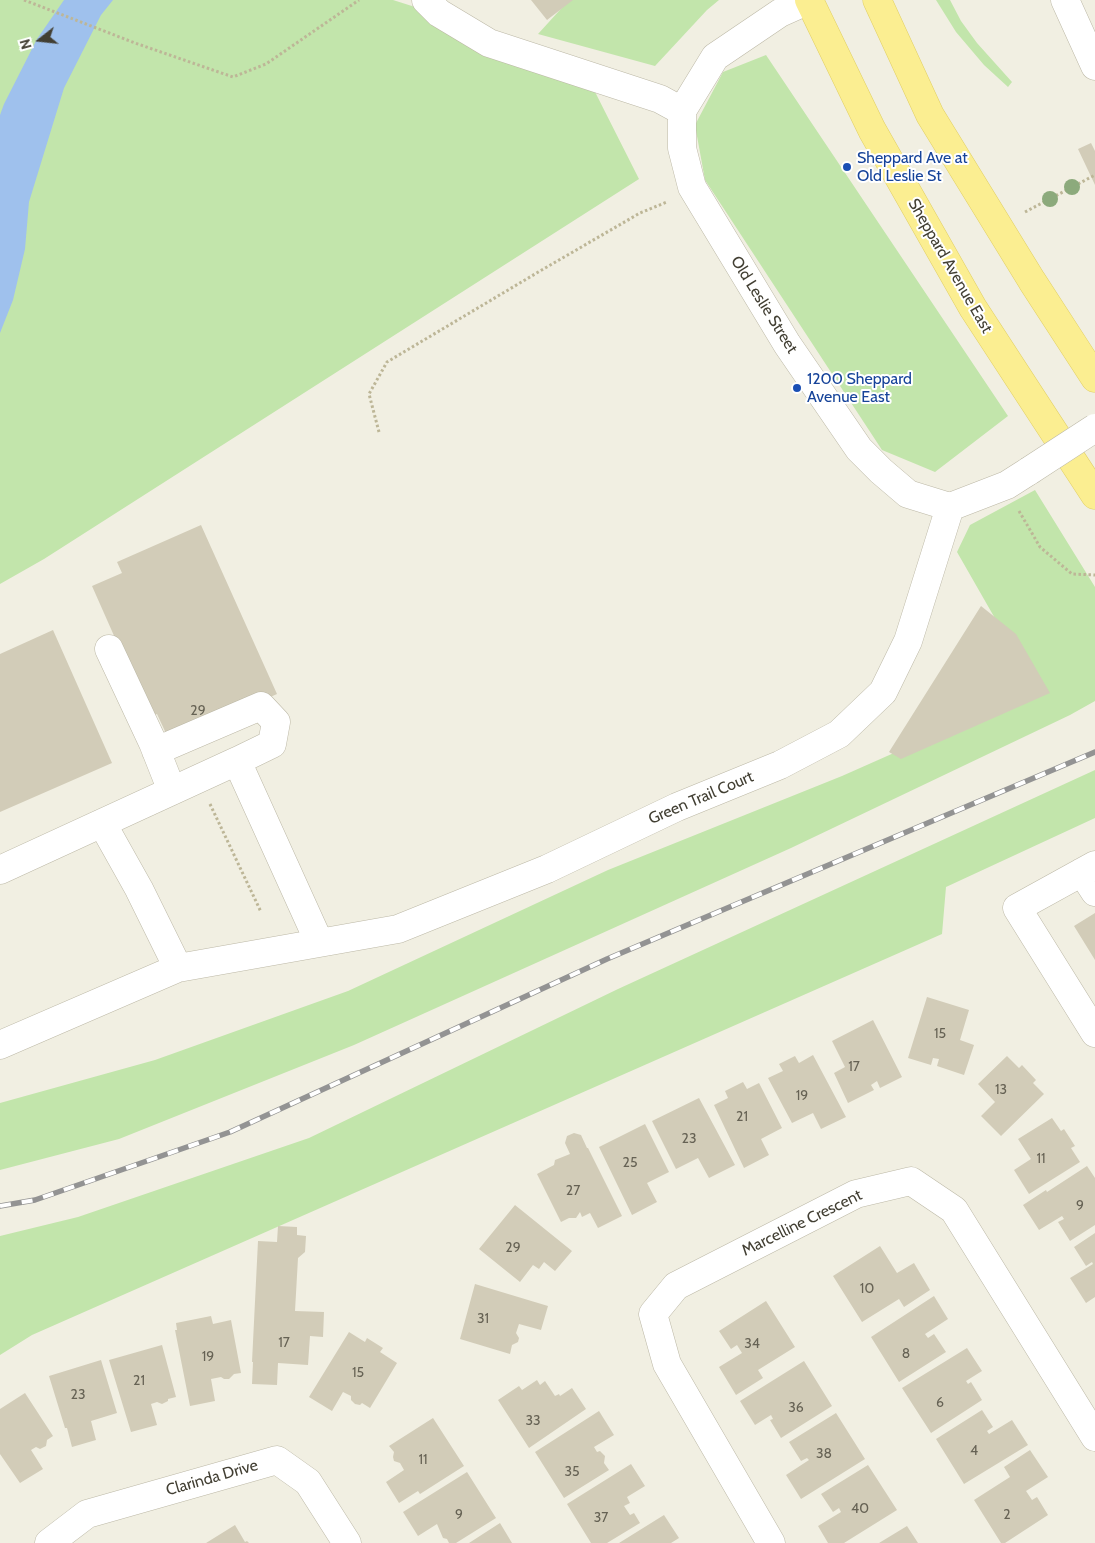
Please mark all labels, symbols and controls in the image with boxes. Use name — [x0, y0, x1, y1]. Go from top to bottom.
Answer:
north arrow — [15, 15, 65, 65]
text: N — [16, 37, 36, 51]
place label: Sheppard Ave at Old Leslie St — [857, 148, 968, 186]
marker: Sheppard Ave at Old Leslie St — [841, 161, 853, 173]
street label: Sheppard Avenue East — [904, 195, 996, 337]
street label: Old Leslie Street — [726, 253, 802, 357]
place label: 1200 Sheppard Avenue East — [807, 369, 912, 407]
marker: 1200 Sheppard Avenue East — [791, 382, 803, 394]
house number: 29 — [190, 703, 206, 719]
street label: Green Trail Court — [646, 767, 756, 829]
house number: 15 — [934, 1026, 946, 1042]
house number: 17 — [848, 1059, 860, 1075]
house number: 13 — [995, 1082, 1007, 1098]
house number: 19 — [796, 1088, 808, 1104]
house number: 21 — [736, 1109, 748, 1125]
house number: 23 — [682, 1131, 696, 1147]
house number: 11 — [1036, 1151, 1046, 1167]
house number: 25 — [623, 1155, 637, 1171]
house number: 27 — [566, 1183, 580, 1199]
street label: Marcelline Crescent — [739, 1186, 865, 1260]
house number: 9 — [1076, 1198, 1084, 1214]
house number: 29 — [505, 1240, 521, 1256]
house number: 10 — [860, 1281, 874, 1297]
house number: 31 — [477, 1311, 489, 1327]
house number: 17 — [278, 1335, 290, 1351]
house number: 34 — [744, 1336, 760, 1352]
house number: 8 — [902, 1346, 910, 1362]
house number: 19 — [202, 1349, 214, 1365]
house number: 15 — [352, 1365, 364, 1381]
house number: 21 — [133, 1373, 145, 1389]
house number: 23 — [71, 1387, 85, 1403]
house number: 6 — [936, 1395, 944, 1411]
house number: 36 — [788, 1400, 804, 1416]
house number: 33 — [525, 1413, 541, 1429]
house number: 4 — [970, 1443, 978, 1459]
house number: 38 — [816, 1446, 832, 1462]
house number: 11 — [418, 1452, 428, 1468]
street label: Clarinda Drive — [164, 1456, 260, 1500]
house number: 35 — [564, 1464, 580, 1480]
house number: 40 — [851, 1501, 869, 1517]
house number: 9 — [455, 1507, 463, 1523]
house number: 2 — [1003, 1507, 1011, 1523]
house number: 37 — [594, 1510, 608, 1526]

